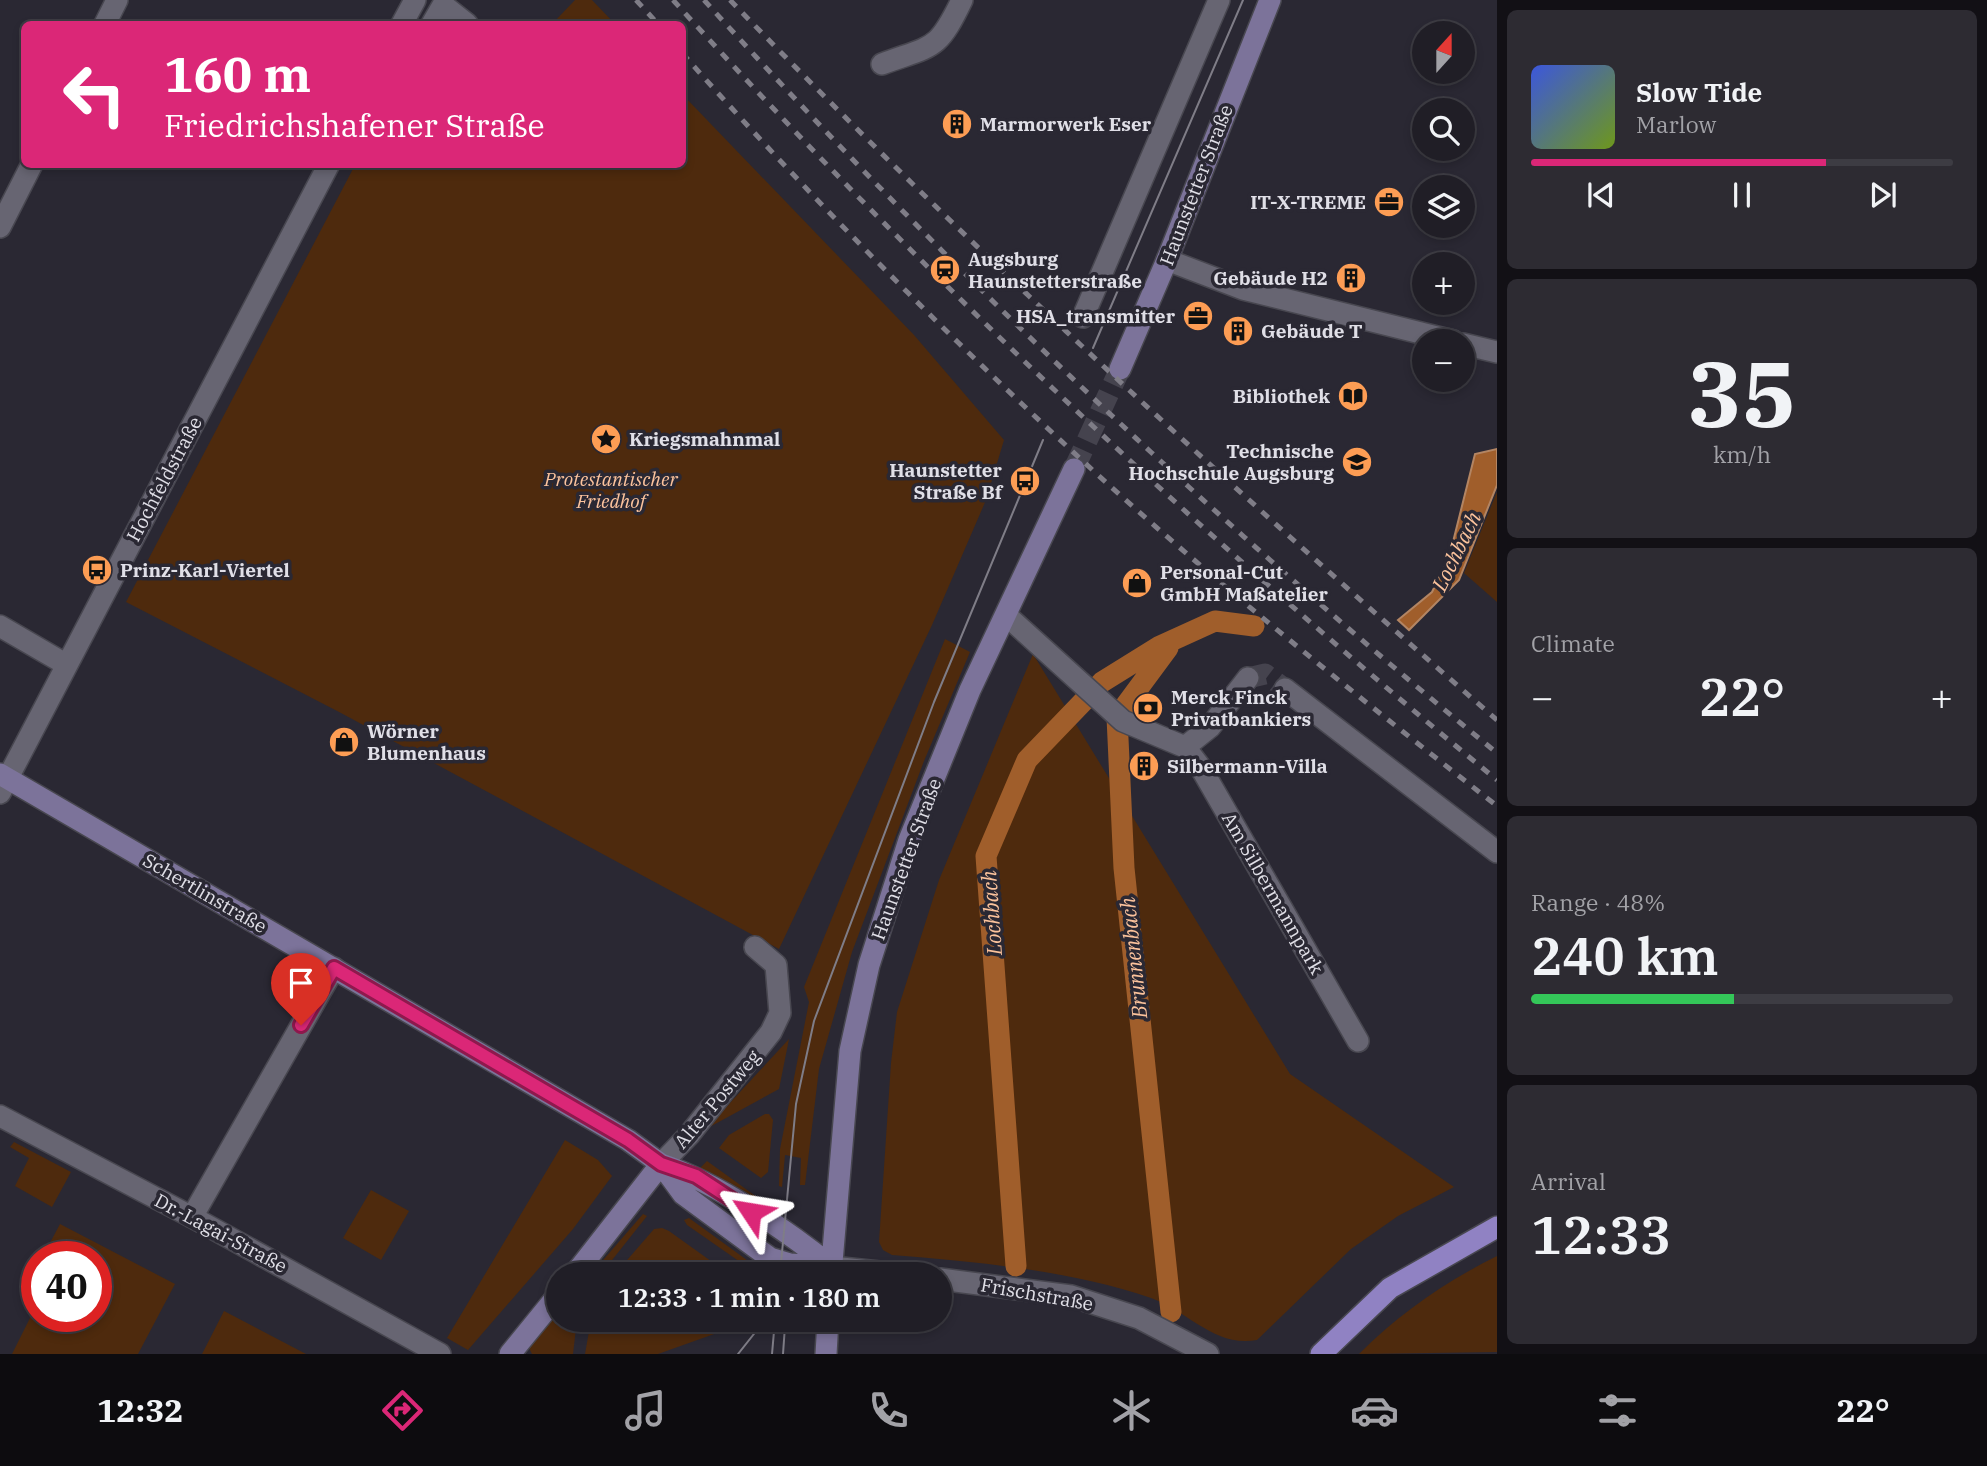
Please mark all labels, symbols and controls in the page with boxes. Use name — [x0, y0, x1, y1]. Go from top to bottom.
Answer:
north arrow — [1412, 21, 1475, 84]
map controls — [1412, 21, 1475, 392]
text: 160 m — [164, 42, 311, 105]
icon: left — [49, 49, 140, 140]
text: Slow Tide — [1636, 75, 1762, 109]
button: search — [1412, 98, 1475, 161]
street label: Haunstetter Straße — [1154, 101, 1238, 269]
text: Friedrichshafener Straße — [164, 104, 545, 146]
building icon: Marmorwerk Eser — [940, 107, 974, 141]
text: Marlow — [1636, 109, 1716, 139]
place label: Marmorwerk Eser — [980, 112, 1152, 136]
button: layers — [1412, 175, 1475, 238]
icon: previous — [1582, 176, 1620, 214]
icon: pause — [1723, 176, 1761, 214]
icon: next — [1864, 176, 1902, 214]
office icon: IT-X-TREME — [1372, 185, 1406, 219]
place label: IT-X-TREME — [1250, 190, 1366, 214]
place label: Augsburg Haunstetterstraße — [968, 247, 1142, 293]
button: + — [1412, 252, 1475, 315]
station icon: Augsburg Haunstetterstraße — [928, 253, 962, 287]
building icon: Gebäude H2 — [1334, 261, 1368, 295]
place label: Gebäude H2 — [1213, 266, 1328, 290]
office icon: HSA_transmitter — [1181, 299, 1215, 333]
place label: HSA_transmitter — [1016, 304, 1176, 328]
building icon: Gebäude T — [1221, 314, 1255, 348]
place label: Gebäude T — [1261, 319, 1362, 343]
button: − — [1412, 329, 1475, 392]
text: 35 — [1687, 334, 1797, 452]
library icon: Bibliothek — [1336, 379, 1370, 413]
place label: Bibliothek — [1233, 384, 1330, 408]
street label: Hochfeldstraße — [121, 412, 207, 546]
place icon: Kriegsmahnmal — [589, 422, 623, 456]
place label: Kriegsmahnmal — [629, 427, 780, 451]
place label: Technische Hochschule Augsburg — [1129, 439, 1334, 485]
text: km/h — [1713, 439, 1771, 469]
school or university icon: Technische Hochschule Augsburg — [1340, 445, 1374, 479]
place label: Haunstetter Straße Bf — [889, 458, 1004, 504]
bus stop icon: Haunstetter Straße Bf — [1008, 464, 1042, 498]
park label: Protestantischer Friedhof — [543, 467, 678, 513]
water label: Lochbach — [1424, 506, 1487, 596]
bus stop icon: Prinz-Karl-Viertel — [80, 553, 114, 587]
place label: Prinz-Karl-Viertel — [120, 558, 290, 582]
place label: Personal-Cut GmbH Maßatelier — [1160, 560, 1328, 606]
shop icon: Personal-Cut GmbH Maßatelier — [1120, 566, 1154, 600]
text: Climate — [1531, 628, 1615, 658]
text: 22° — [1699, 663, 1785, 730]
text: − — [1531, 672, 1554, 721]
text: + — [1930, 672, 1953, 721]
place label: Merck Finck Privatbankiers — [1171, 685, 1311, 731]
bank icon: Merck Finck Privatbankiers — [1131, 691, 1165, 725]
place label: Wörner Blumenhaus — [367, 719, 486, 765]
shop icon: Wörner Blumenhaus — [327, 725, 361, 759]
building icon: Silbermann-Villa — [1127, 749, 1161, 783]
place label: Silbermann-Villa — [1167, 754, 1328, 778]
street label: Haunstetter Straße — [866, 775, 946, 943]
street label: Am Silbermannpark — [1217, 808, 1329, 978]
street label: Schertlinstraße — [139, 848, 271, 938]
water label: Lochbach — [974, 869, 1008, 957]
text: Range · 48% — [1531, 887, 1665, 917]
water label: Brunnenbach — [1113, 895, 1153, 1021]
text: 240 km — [1531, 922, 1719, 989]
pin — [271, 953, 331, 1025]
icon: arrive — [282, 964, 320, 1002]
street label: Alter Postweg — [669, 1044, 766, 1153]
text: Arrival — [1531, 1166, 1606, 1196]
position arrow — [714, 1175, 788, 1249]
street label: Dr.-Lagai-Straße — [151, 1188, 291, 1278]
text: 12:33 — [1531, 1201, 1671, 1268]
speed limit sign: 40 — [21, 1241, 112, 1332]
street label: Frischstraße — [979, 1272, 1095, 1316]
text: 12:33 · 1 min · 180 m — [618, 1280, 880, 1314]
icon: directions — [378, 1386, 427, 1435]
icon: music — [621, 1386, 670, 1435]
icon: phone — [864, 1386, 913, 1435]
icon: climate — [1107, 1386, 1156, 1435]
icon: car — [1350, 1386, 1399, 1435]
icon: filters — [1593, 1386, 1642, 1435]
text: 12:32 — [97, 1389, 184, 1431]
text: 22° — [1836, 1389, 1890, 1431]

